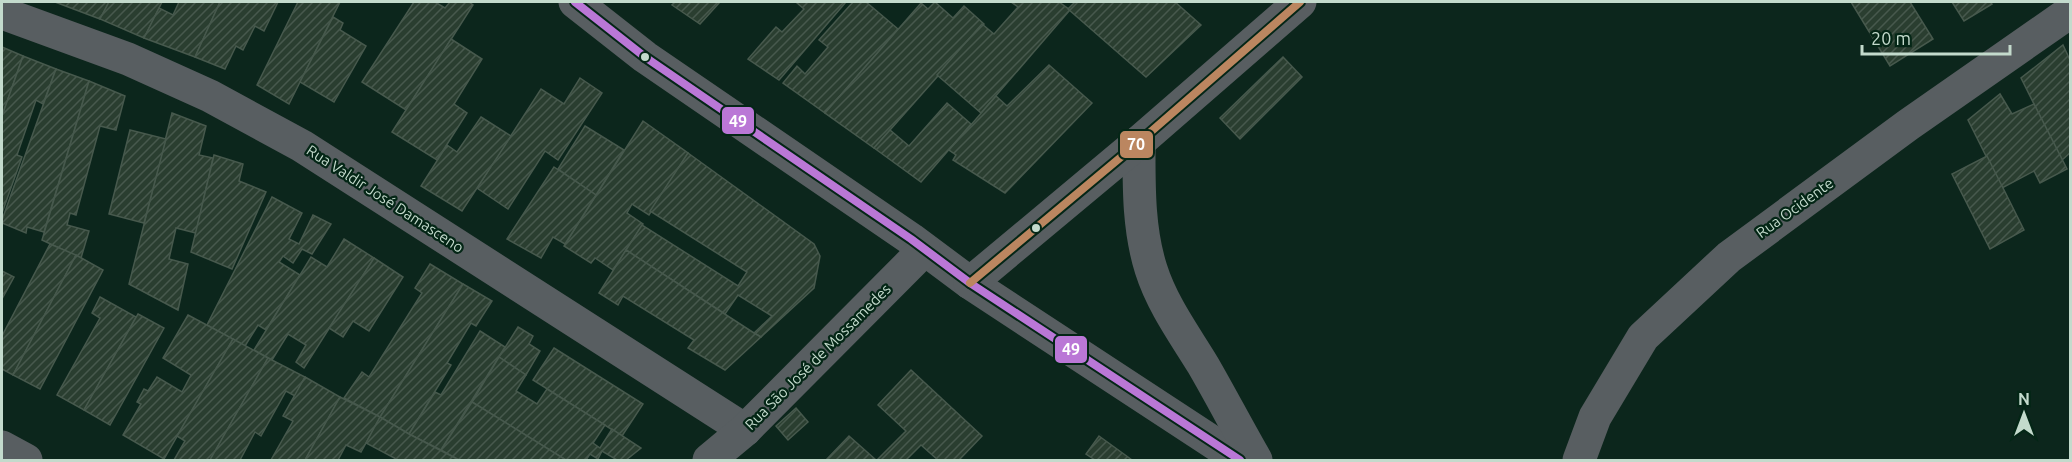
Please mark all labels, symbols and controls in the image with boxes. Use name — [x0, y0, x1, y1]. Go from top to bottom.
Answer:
scale bar — [1862, 18, 2010, 56]
text: 20 m — [1871, 28, 1911, 48]
unlabelled marker — [639, 51, 651, 63]
line badge: 49 — [721, 106, 755, 135]
text: 49 — [729, 112, 747, 130]
line badge: 70 — [1119, 130, 1154, 159]
text: 70 — [1127, 135, 1145, 153]
street label: Rua Valdir José Damasceno — [304, 141, 467, 256]
street label: Rua Ocidente — [1753, 174, 1837, 241]
unlabelled marker — [1030, 222, 1042, 234]
street label: Rua São José de Mossamedes — [741, 280, 894, 433]
line badge: 49 — [1054, 335, 1088, 364]
text: 49 — [1062, 340, 1080, 358]
north arrow — [1994, 384, 2054, 444]
text: N — [2018, 390, 2030, 408]

